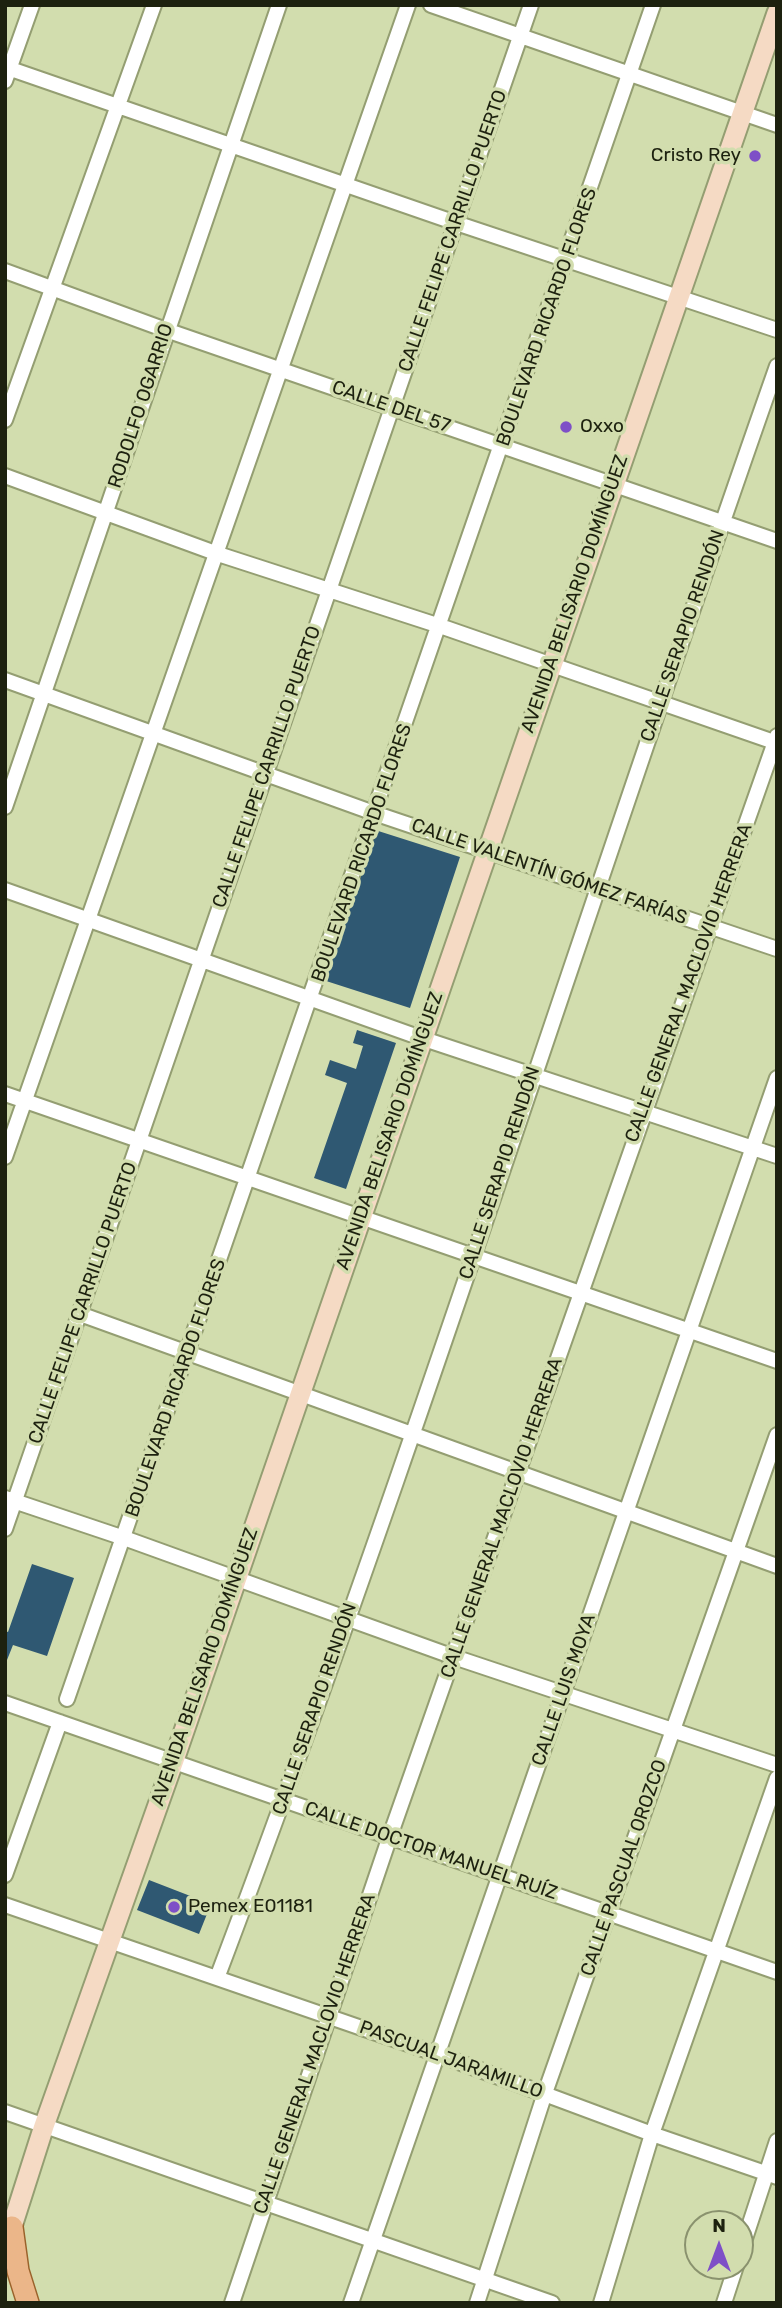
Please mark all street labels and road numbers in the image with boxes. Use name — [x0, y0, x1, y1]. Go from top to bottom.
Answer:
street label: CALLE FELIPE CARRILLO PUERTO — [394, 87, 512, 375]
street label: BOULEVARD RICARDO FLORES — [492, 185, 602, 449]
street label: RODOLFO OGARRIO — [104, 321, 178, 491]
street label: CALLE DEL 57 — [329, 376, 453, 438]
street label: AVENIDA BELISARIO DOMÍNGUEZ — [517, 452, 633, 736]
street label: CALLE SERAPIO RENDÓN — [636, 527, 730, 745]
street label: CALLE FELIPE CARRILLO PUERTO — [208, 623, 326, 911]
street label: BOULEVARD RICARDO FLORES — [307, 721, 417, 985]
street label: CALLE VALENTÍN GÓMEZ FARÍAS — [408, 814, 690, 930]
street label: CALLE GENERAL MACLOVIO HERRERA — [621, 821, 757, 1145]
street label: AVENIDA BELISARIO DOMÍNGUEZ — [332, 989, 448, 1273]
street label: CALLE SERAPIO RENDÓN — [455, 1064, 545, 1282]
street label: CALLE FELIPE CARRILLO PUERTO — [24, 1159, 142, 1447]
street label: BOULEVARD RICARDO FLORES — [121, 1256, 231, 1520]
street label: CALLE GENERAL MACLOVIO HERRERA — [436, 1355, 568, 1681]
street label: AVENIDA BELISARIO DOMÍNGUEZ — [147, 1525, 263, 1809]
street label: CALLE SERAPIO RENDÓN — [268, 1600, 362, 1818]
street label: CALLE LUIS MOYA — [527, 1611, 601, 1769]
street label: CALLE PASCUAL OROZCO — [576, 1757, 672, 1979]
street label: CALLE DOCTOR MANUEL RUÍZ — [302, 1797, 560, 1905]
street label: CALLE GENERAL MACLOVIO HERRERA — [249, 1891, 381, 2217]
street label: PASCUAL JARAMILLO — [356, 2016, 546, 2104]

